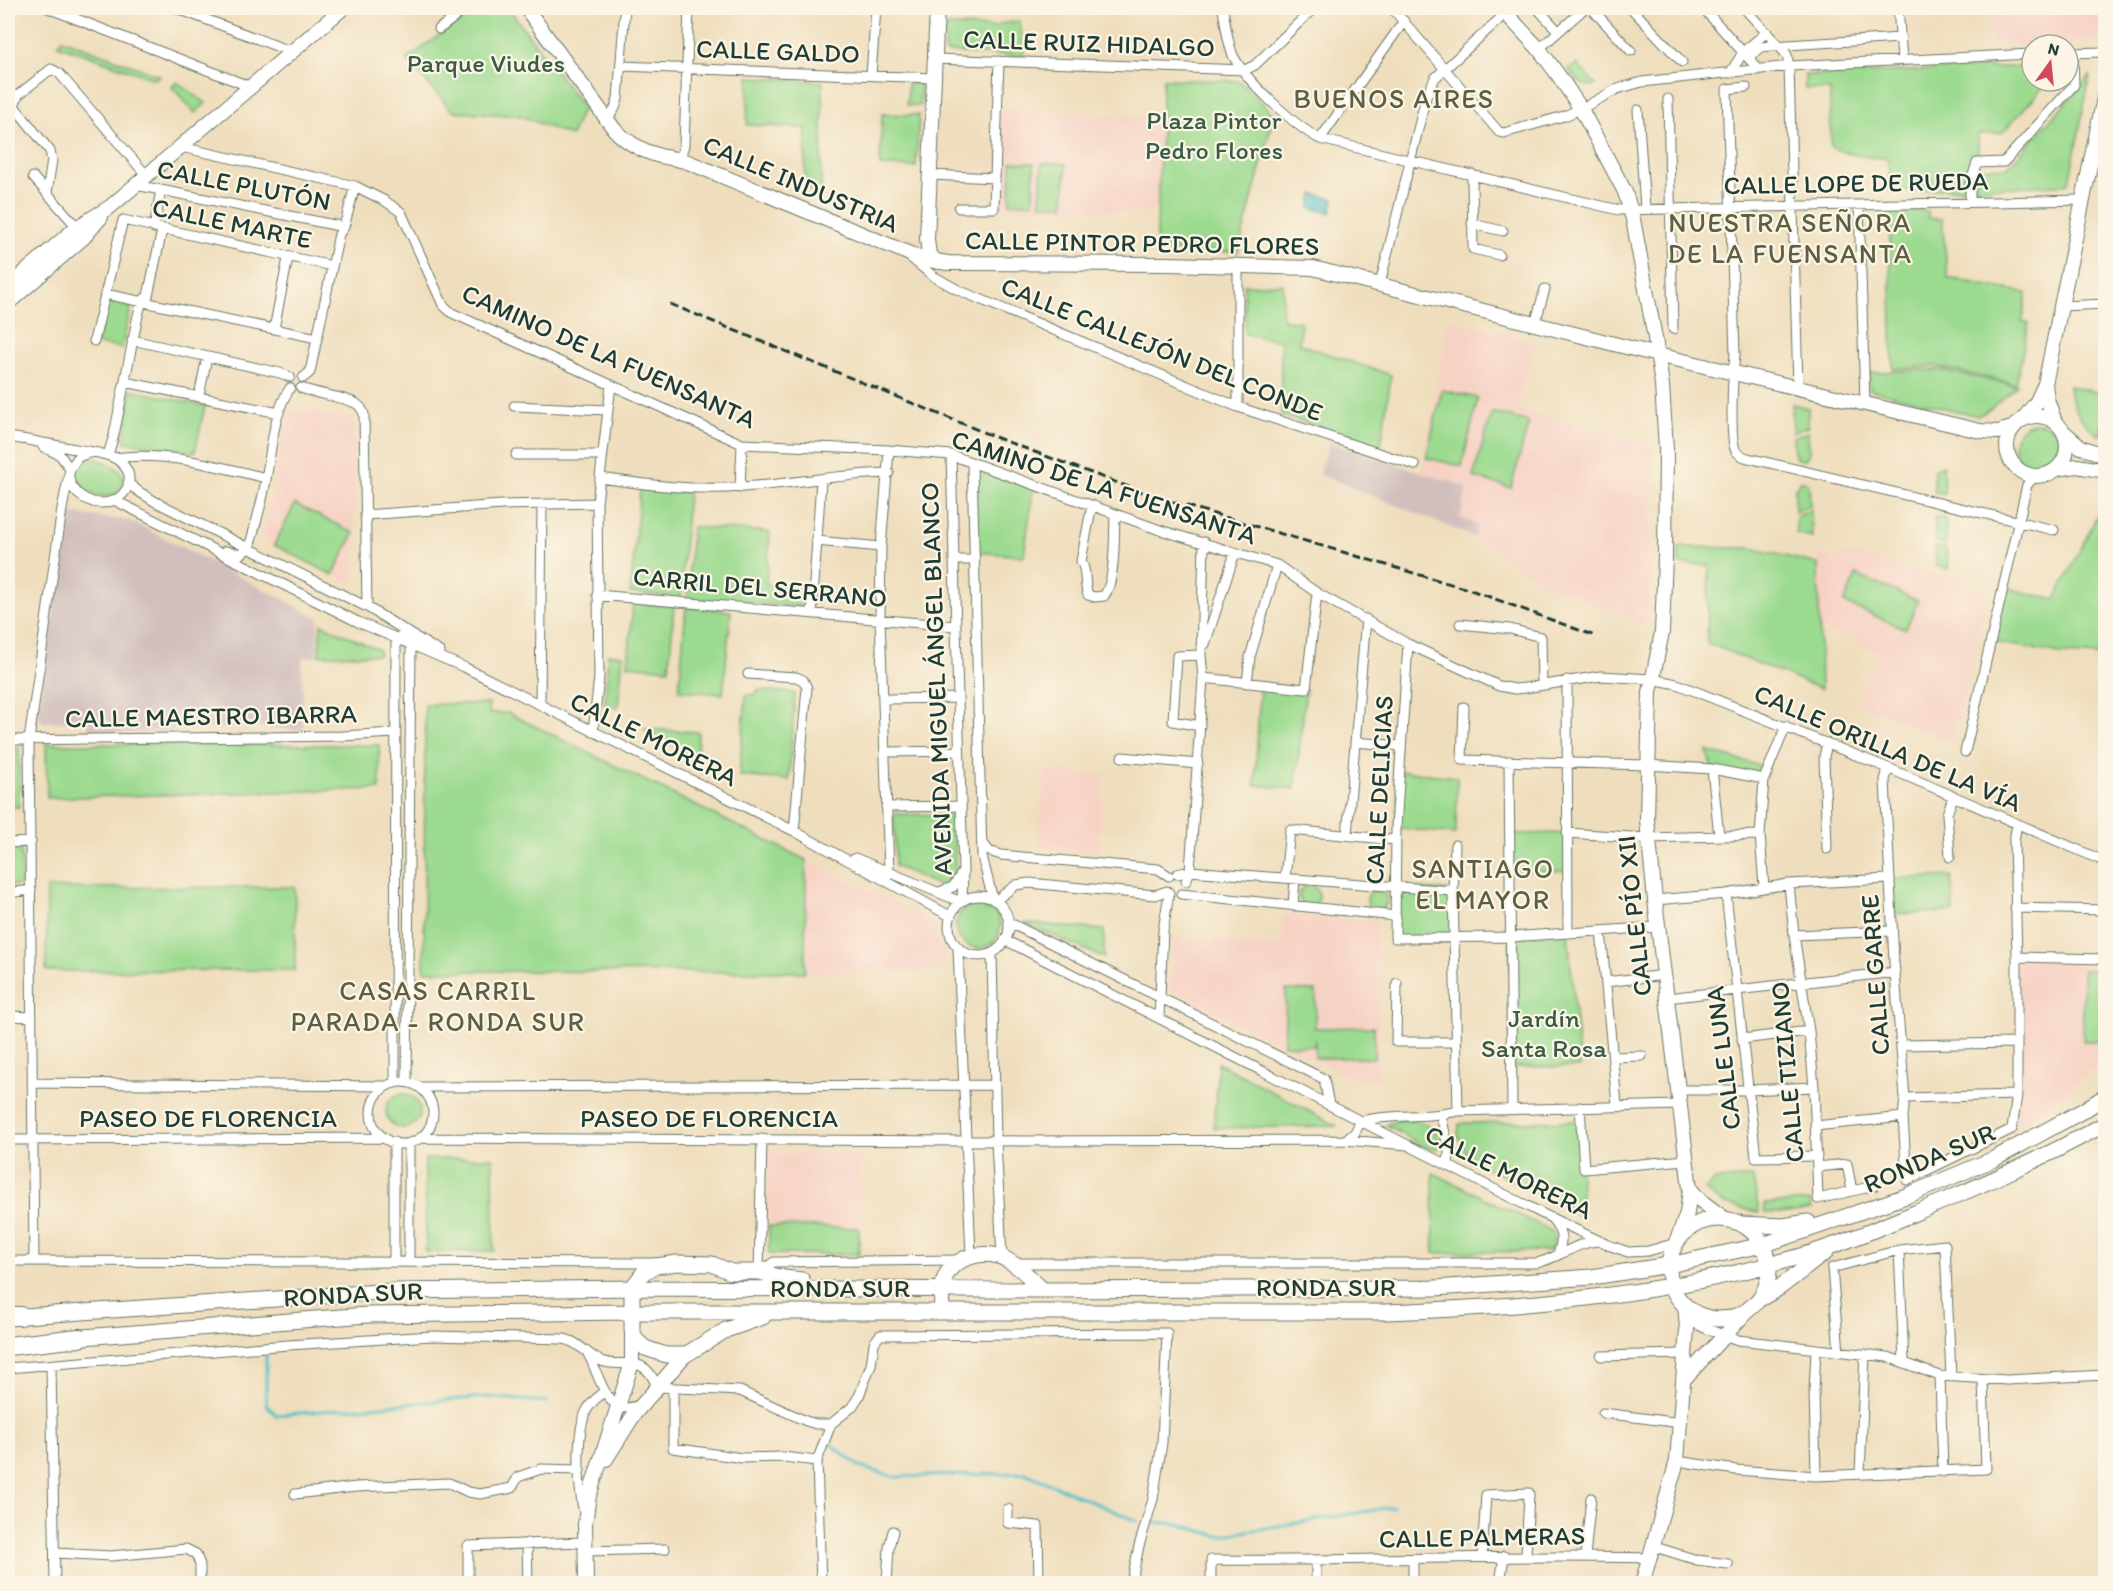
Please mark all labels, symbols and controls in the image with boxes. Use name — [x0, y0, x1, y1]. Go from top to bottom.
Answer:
street label: CALLE RUIZ HIDALGO — [963, 23, 1215, 63]
street label: CALLE GALDO — [696, 32, 860, 70]
north arrow — [2020, 33, 2080, 93]
text: N — [2046, 38, 2061, 60]
park label: Parque Viudes — [407, 47, 565, 79]
district label: BUENOS AIRES — [1293, 82, 1495, 115]
park label: Plaza Pintor Pedro Flores — [1145, 104, 1283, 166]
street label: CALLE INDUSTRIA — [698, 128, 904, 240]
street label: CALLE PLUTÓN — [154, 152, 334, 218]
street label: CALLE LOPE DE RUEDA — [1723, 165, 1989, 201]
street label: CALLE MARTE — [149, 190, 315, 256]
district label: NUESTRA SEÑORA DE LA FUENSANTA — [1668, 206, 1912, 270]
street label: CALLE PINTOR PEDRO FLORES — [965, 224, 1319, 262]
street label: CALLE CALLEJÓN DEL CONDE — [996, 270, 1328, 428]
street label: CAMINO DE LA FUENSANTA — [457, 277, 761, 436]
street label: CAMINO DE LA FUENSANTA — [948, 423, 1261, 552]
street label: AVENIDA MIGUEL ÁNGEL BLANCO — [913, 482, 959, 876]
street label: CARRIL DEL SERRANO — [632, 560, 888, 614]
street label: CALLE ORILLA DE LA VÍA — [1749, 677, 2027, 819]
street label: CALLE MORERA — [565, 685, 743, 794]
street label: CALLE DELICIAS — [1358, 695, 1400, 885]
street label: CALLE MAESTRO IBARRA — [65, 697, 358, 735]
street label: CALLE PÍO XII — [1610, 834, 1658, 998]
district label: SANTIAGO EL MAYOR — [1411, 852, 1555, 916]
street label: CALLE GARRE — [1853, 894, 1897, 1056]
district label: CASAS CARRIL PARADA - RONDA SUR — [291, 974, 585, 1038]
street label: CALLE TIZIANO — [1763, 980, 1811, 1164]
street label: CALLE LUNA — [1698, 984, 1748, 1132]
park label: Jardín Santa Rosa — [1481, 1002, 1607, 1064]
street label: PASEO DE FLORENCIA — [79, 1102, 337, 1134]
street label: PASEO DE FLORENCIA — [580, 1102, 838, 1134]
street label: RONDA SUR — [1858, 1116, 2000, 1200]
street label: CALLE MORERA — [1420, 1118, 1598, 1227]
street label: RONDA SUR — [1256, 1271, 1396, 1303]
street label: RONDA SUR — [770, 1272, 910, 1304]
street label: RONDA SUR — [282, 1274, 424, 1314]
street label: CALLE PALMERAS — [1379, 1519, 1585, 1555]

